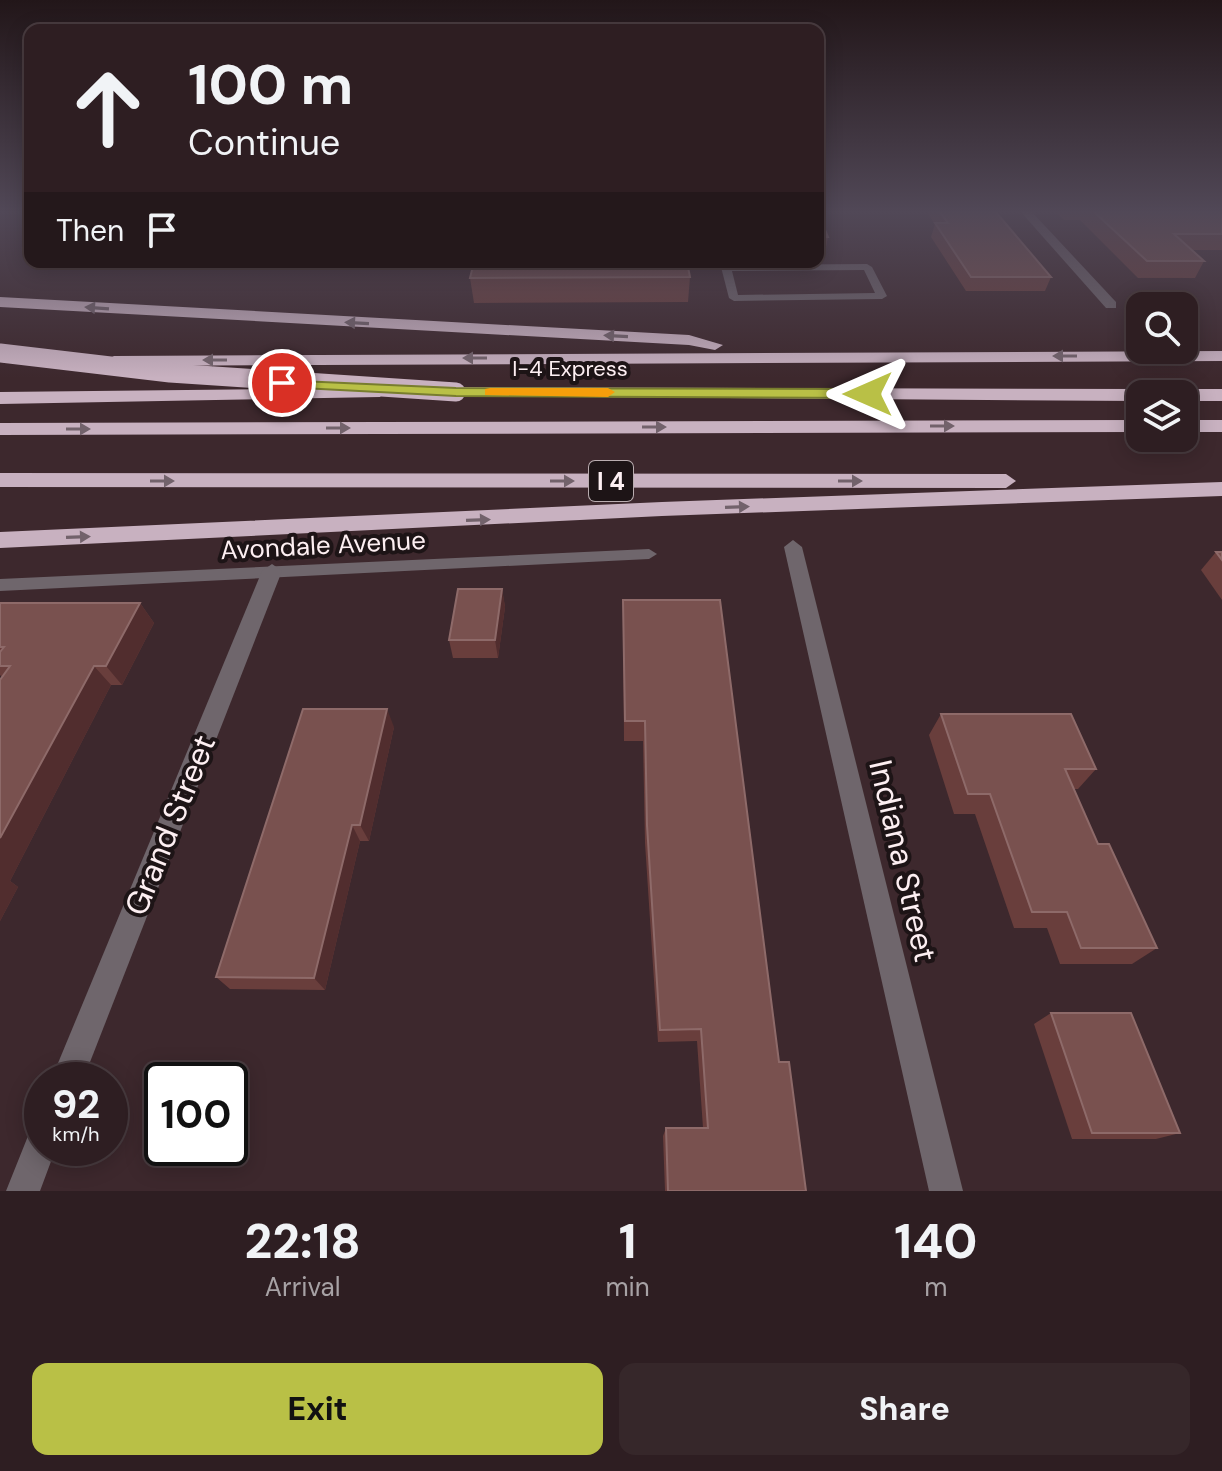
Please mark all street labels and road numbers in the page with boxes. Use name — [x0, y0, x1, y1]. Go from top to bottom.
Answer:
street label: I-4 Express — [512, 354, 628, 383]
road number: I 4 — [589, 461, 633, 501]
street label: Avondale Avenue — [219, 523, 427, 567]
street label: Grand Street — [115, 729, 225, 921]
street label: Indiana Street — [859, 756, 947, 966]

